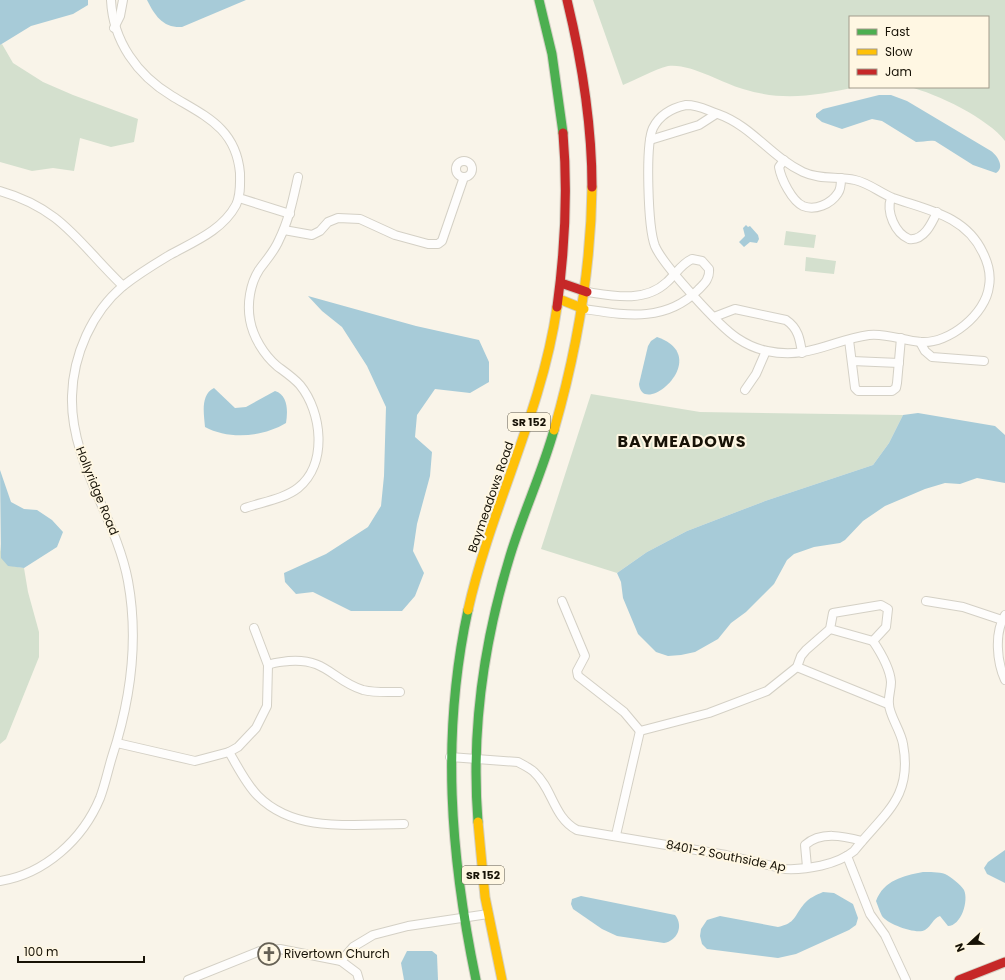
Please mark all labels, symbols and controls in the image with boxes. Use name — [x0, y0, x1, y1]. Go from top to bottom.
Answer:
legend — [849, 16, 989, 88]
text: Fast — [885, 23, 910, 40]
text: Slow — [885, 43, 913, 60]
text: Jam — [885, 63, 912, 80]
road number: SR 152 — [508, 413, 550, 431]
district label: BAYMEADOWS — [617, 430, 747, 453]
street label: Baymeadows Road — [464, 439, 518, 555]
street label: Hollyridge Road — [72, 444, 123, 538]
street label: 8401-2 Southside Ap — [665, 836, 788, 875]
road number: SR 152 — [462, 866, 504, 884]
north arrow — [949, 924, 989, 964]
scale bar — [18, 938, 144, 964]
church icon: Rivertown Church — [256, 941, 282, 967]
text: N — [951, 941, 969, 955]
text: 100 m — [24, 943, 58, 960]
place label: Rivertown Church — [284, 945, 390, 962]

